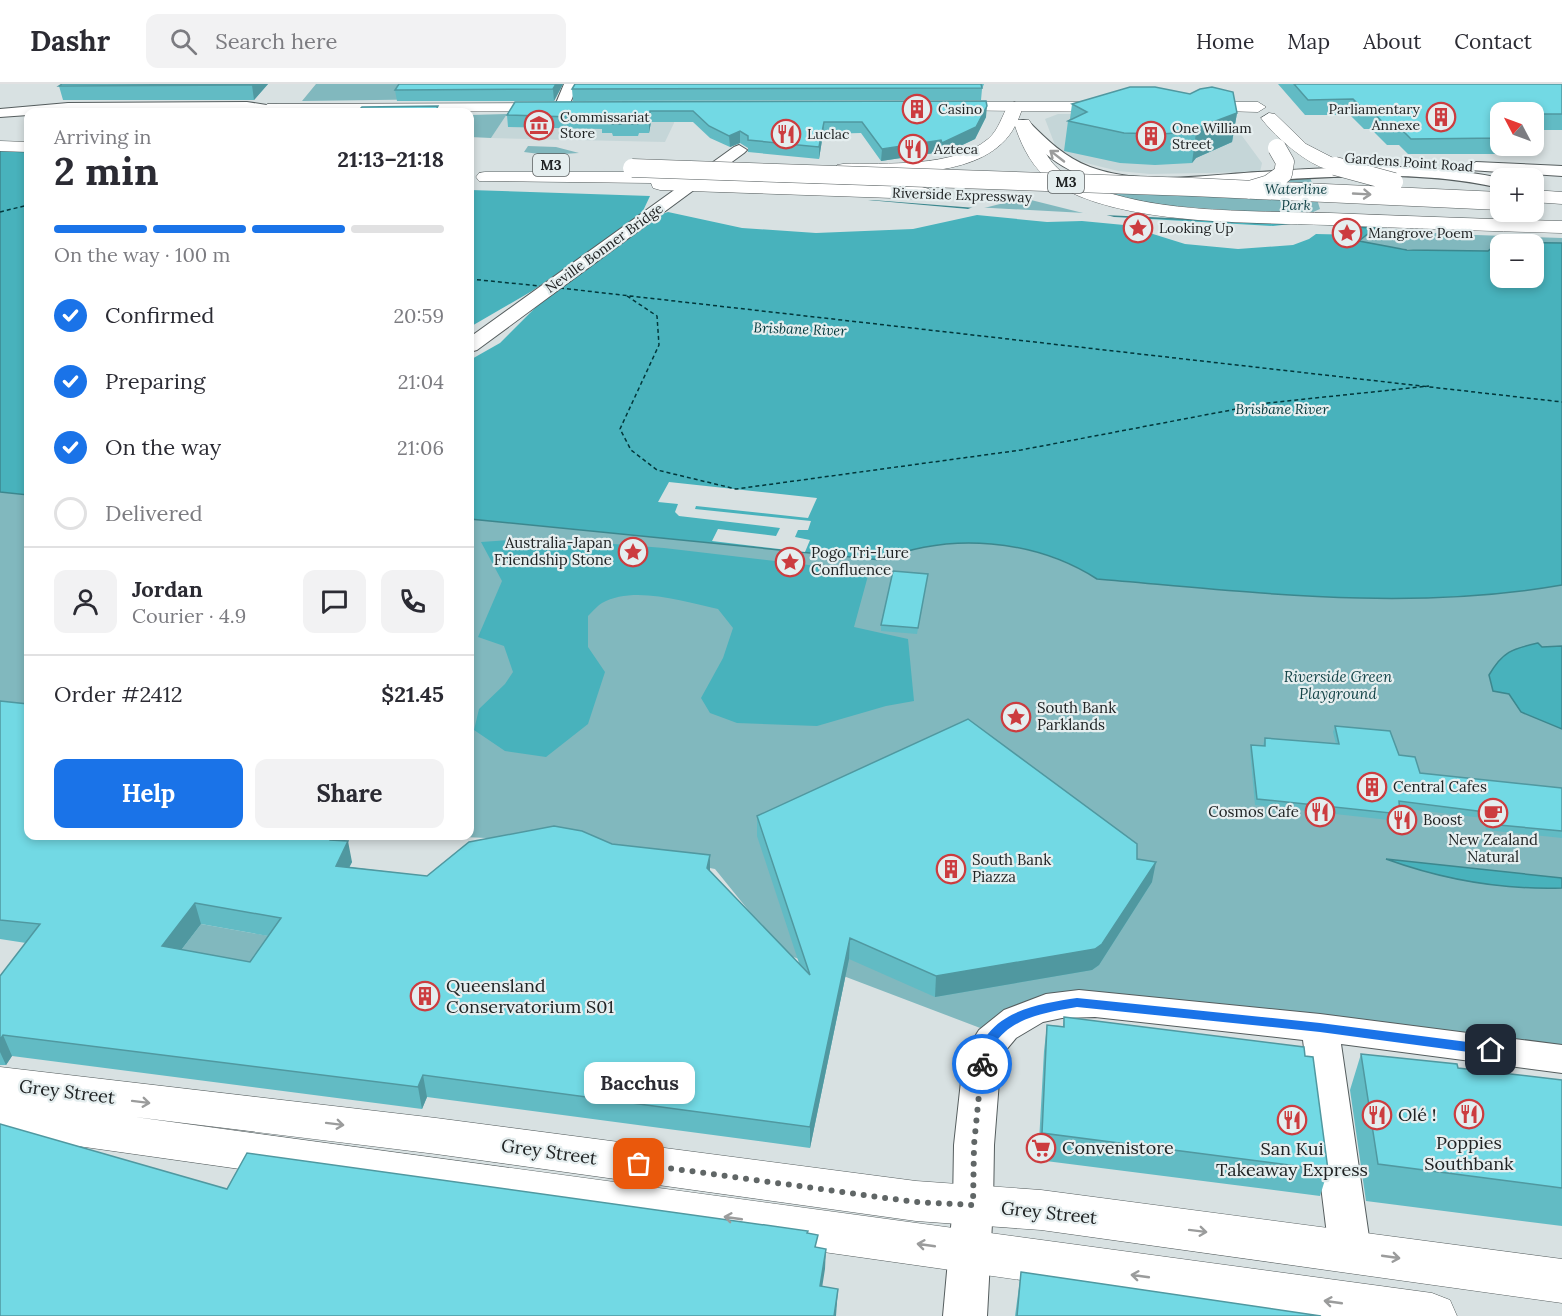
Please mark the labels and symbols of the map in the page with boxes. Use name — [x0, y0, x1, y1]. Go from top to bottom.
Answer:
building icon: Casino — [901, 93, 933, 125]
place label: Casino — [938, 100, 982, 118]
place label: Parliamentary Annexe — [1329, 100, 1421, 134]
building icon: Parliamentary Annexe — [1425, 101, 1457, 133]
north arrow — [1490, 102, 1544, 156]
place label: Commissariat Store — [560, 108, 650, 142]
museum icon: Commissariat Store — [523, 109, 555, 141]
restaurant icon: Luclac — [770, 118, 802, 150]
place label: One William Street — [1172, 119, 1252, 153]
building icon: One William Street — [1135, 120, 1167, 152]
place label: Luclac — [807, 125, 849, 143]
restaurant icon: Azteca — [897, 133, 929, 165]
place label: Azteca — [933, 140, 978, 158]
one-way arrow — [1050, 149, 1066, 162]
street label: Gardens Point Road — [1344, 149, 1474, 175]
road number: M3 — [533, 154, 569, 176]
road number: M3 — [1048, 171, 1084, 193]
park label: Waterline Park — [1265, 180, 1328, 214]
street label: Riverside Expressway — [892, 184, 1033, 206]
one-way arrow — [1351, 189, 1371, 200]
street label: Neville Bonner Bridge — [542, 199, 667, 297]
place icon: Looking Up — [1122, 212, 1154, 244]
place icon: Mangrove Poem — [1331, 217, 1363, 249]
place label: Looking Up — [1159, 219, 1234, 237]
place label: Mangrove Poem — [1368, 224, 1474, 242]
water label: Brisbane River — [753, 318, 847, 340]
water label: Brisbane River — [1235, 400, 1329, 418]
place label: Australia-Japan Friendship Stone — [494, 533, 612, 569]
place icon: Australia-Japan Friendship Stone — [617, 536, 649, 568]
place label: Pogo Tri-Lure Confluence — [811, 543, 909, 579]
place icon: Pogo Tri-Lure Confluence — [774, 546, 806, 578]
park label: Riverside Green Playground — [1284, 667, 1393, 703]
place label: South Bank Parklands — [1037, 698, 1116, 734]
place icon: South Bank Parklands — [1000, 701, 1032, 733]
building icon: Central Cafes — [1356, 771, 1388, 803]
place label: Central Cafes — [1393, 777, 1487, 796]
restaurant icon: Cosmos Cafe — [1304, 796, 1336, 828]
cafe icon: New Zealand Natural — [1477, 797, 1509, 829]
place label: Cosmos Cafe — [1208, 802, 1299, 821]
restaurant icon: Boost — [1386, 804, 1418, 836]
place label: Boost — [1423, 810, 1463, 829]
place label: New Zealand Natural — [1448, 830, 1538, 866]
place label: South Bank Piazza — [972, 850, 1051, 886]
building icon: South Bank Piazza — [935, 853, 967, 885]
place label: Queensland Conservatorium S01 — [446, 974, 614, 1018]
building icon: Queensland Conservatorium S01 — [409, 980, 441, 1012]
pin — [1465, 1024, 1516, 1075]
courier — [952, 1034, 1012, 1094]
callout: Bacchus — [584, 1062, 694, 1104]
street label: Grey Street — [18, 1074, 116, 1109]
one-way arrow — [131, 1096, 151, 1107]
restaurant icon: Poppies Southbank — [1453, 1098, 1485, 1130]
restaurant icon: Olé ! — [1361, 1099, 1393, 1131]
place label: Olé ! — [1398, 1103, 1436, 1126]
restaurant icon: San Kui Takeaway Express — [1276, 1104, 1308, 1136]
one-way arrow — [325, 1119, 345, 1130]
place label: Poppies Southbank — [1424, 1131, 1514, 1175]
supermarket icon: Convenistore — [1025, 1132, 1057, 1164]
street label: Grey Street — [500, 1133, 598, 1170]
place label: Convenistore — [1062, 1136, 1174, 1159]
place label: San Kui Takeaway Express — [1216, 1137, 1368, 1181]
pin — [613, 1138, 664, 1189]
street label: Grey Street — [1000, 1196, 1098, 1229]
one-way arrow — [723, 1213, 743, 1224]
one-way arrow — [1187, 1225, 1207, 1236]
one-way arrow — [916, 1239, 936, 1250]
one-way arrow — [1380, 1251, 1400, 1262]
one-way arrow — [1130, 1271, 1150, 1282]
one-way arrow — [1323, 1297, 1343, 1308]

